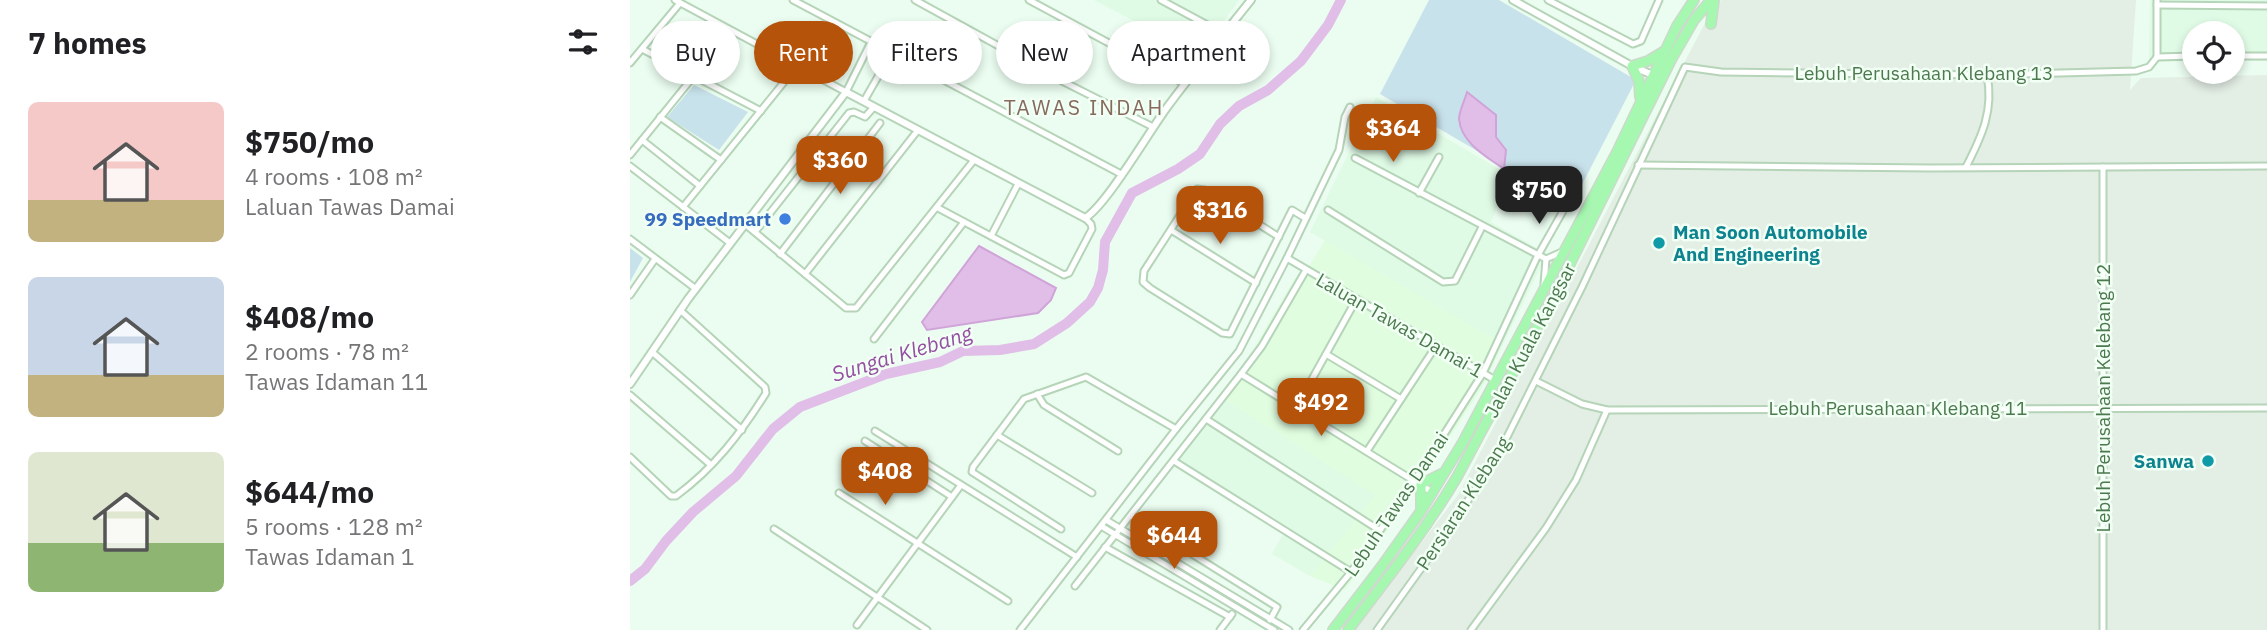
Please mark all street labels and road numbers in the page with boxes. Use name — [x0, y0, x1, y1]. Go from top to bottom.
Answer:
street label: Lebuh Perusahaan Klebang 13 — [1795, 61, 2053, 85]
street label: Jalan Kuala Kangsar — [1479, 258, 1581, 422]
street label: Lebuh Perusahaan Kelebang 12 — [2091, 264, 2115, 532]
street label: Laluan Tawas Damai 1 — [1312, 267, 1488, 383]
street label: Lebuh Perusahaan Klebang 11 — [1769, 396, 2027, 420]
street label: Lebuh Tawas Damai — [1339, 427, 1453, 581]
street label: Persiaran Klebang — [1411, 432, 1515, 574]

